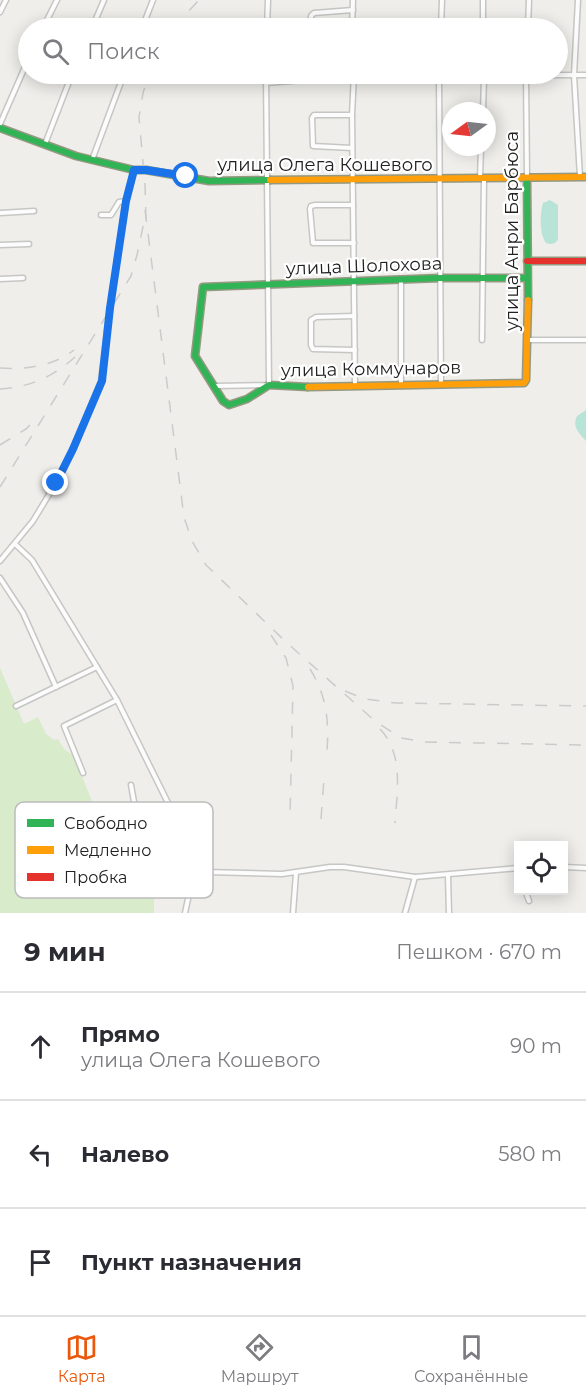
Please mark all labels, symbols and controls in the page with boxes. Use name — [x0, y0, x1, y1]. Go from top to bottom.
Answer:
search box — [18, 18, 568, 84]
icon: search — [39, 35, 72, 68]
text: Поиск — [87, 38, 159, 65]
north arrow — [442, 102, 496, 156]
street label: улица Анри Барбюса — [501, 131, 523, 332]
street label: улица Олега Кошевого — [216, 154, 433, 176]
route start — [172, 162, 198, 188]
street label: улица Шолохова — [284, 252, 443, 280]
street label: улица Коммунаров — [280, 356, 461, 382]
route end — [42, 469, 68, 495]
legend — [15, 802, 213, 898]
text: Свободно — [64, 814, 147, 833]
text: Медленно — [64, 841, 151, 860]
map controls — [514, 841, 568, 895]
button: locate — [514, 841, 568, 895]
text: Пробка — [64, 868, 127, 887]
text: 9 мин — [24, 936, 106, 968]
text: Пешком · 670 m — [396, 940, 562, 964]
text: Прямо — [81, 1021, 160, 1048]
icon: ahead — [24, 1030, 57, 1063]
text: 90 m — [510, 1034, 562, 1058]
text: улица Олега Кошевого — [81, 1048, 320, 1072]
icon: left — [24, 1138, 57, 1171]
text: Налево — [81, 1141, 169, 1168]
text: 580 m — [498, 1142, 562, 1166]
icon: arrive — [24, 1246, 57, 1279]
text: Пункт назначения — [81, 1249, 302, 1276]
tab: Карта — [58, 1331, 106, 1386]
tab: Маршрут — [221, 1331, 299, 1386]
tab: Сохранённые — [414, 1331, 528, 1386]

